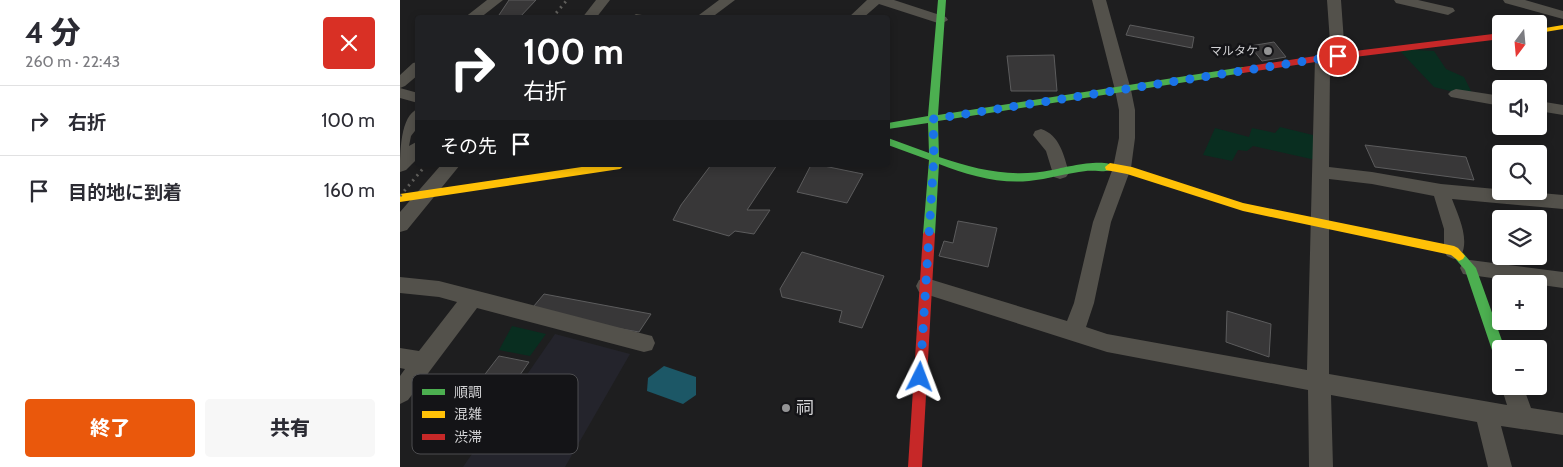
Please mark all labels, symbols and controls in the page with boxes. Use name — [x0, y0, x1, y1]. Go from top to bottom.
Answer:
text: 4 分 — [25, 14, 80, 51]
north arrow — [1492, 15, 1548, 70]
map controls — [1492, 15, 1547, 395]
button: close — [323, 17, 375, 69]
text: 100 m — [523, 30, 624, 73]
icon: right — [440, 35, 505, 100]
pin — [1317, 35, 1359, 77]
icon: arrive — [1324, 42, 1352, 70]
place label: マルタケ — [1210, 43, 1258, 58]
marker: マルタケ — [1262, 45, 1274, 57]
text: 260 m · 22:43 — [25, 52, 120, 71]
text: 右折 — [523, 78, 567, 105]
button: sound — [1492, 80, 1547, 135]
icon: right — [25, 107, 53, 135]
text: 100 m — [321, 109, 375, 132]
text: 右折 — [68, 111, 106, 134]
icon: arrive — [507, 130, 535, 158]
text: その先 — [440, 135, 497, 158]
button: search — [1492, 145, 1547, 200]
icon: arrive — [25, 177, 53, 205]
text: 160 m — [324, 179, 375, 202]
text: 目的地に到着 — [68, 181, 182, 204]
button: layers — [1492, 210, 1547, 265]
button: + — [1492, 275, 1547, 330]
button: − — [1492, 340, 1547, 395]
position arrow — [893, 350, 945, 402]
legend — [412, 374, 578, 454]
text: 順調 — [454, 383, 482, 401]
place label: 祠 — [796, 397, 814, 419]
button: 終了 — [25, 399, 195, 457]
button: 共有 — [205, 399, 375, 457]
marker: 祠 — [780, 402, 792, 414]
text: 混雑 — [454, 405, 482, 423]
text: 渋滞 — [454, 428, 482, 446]

